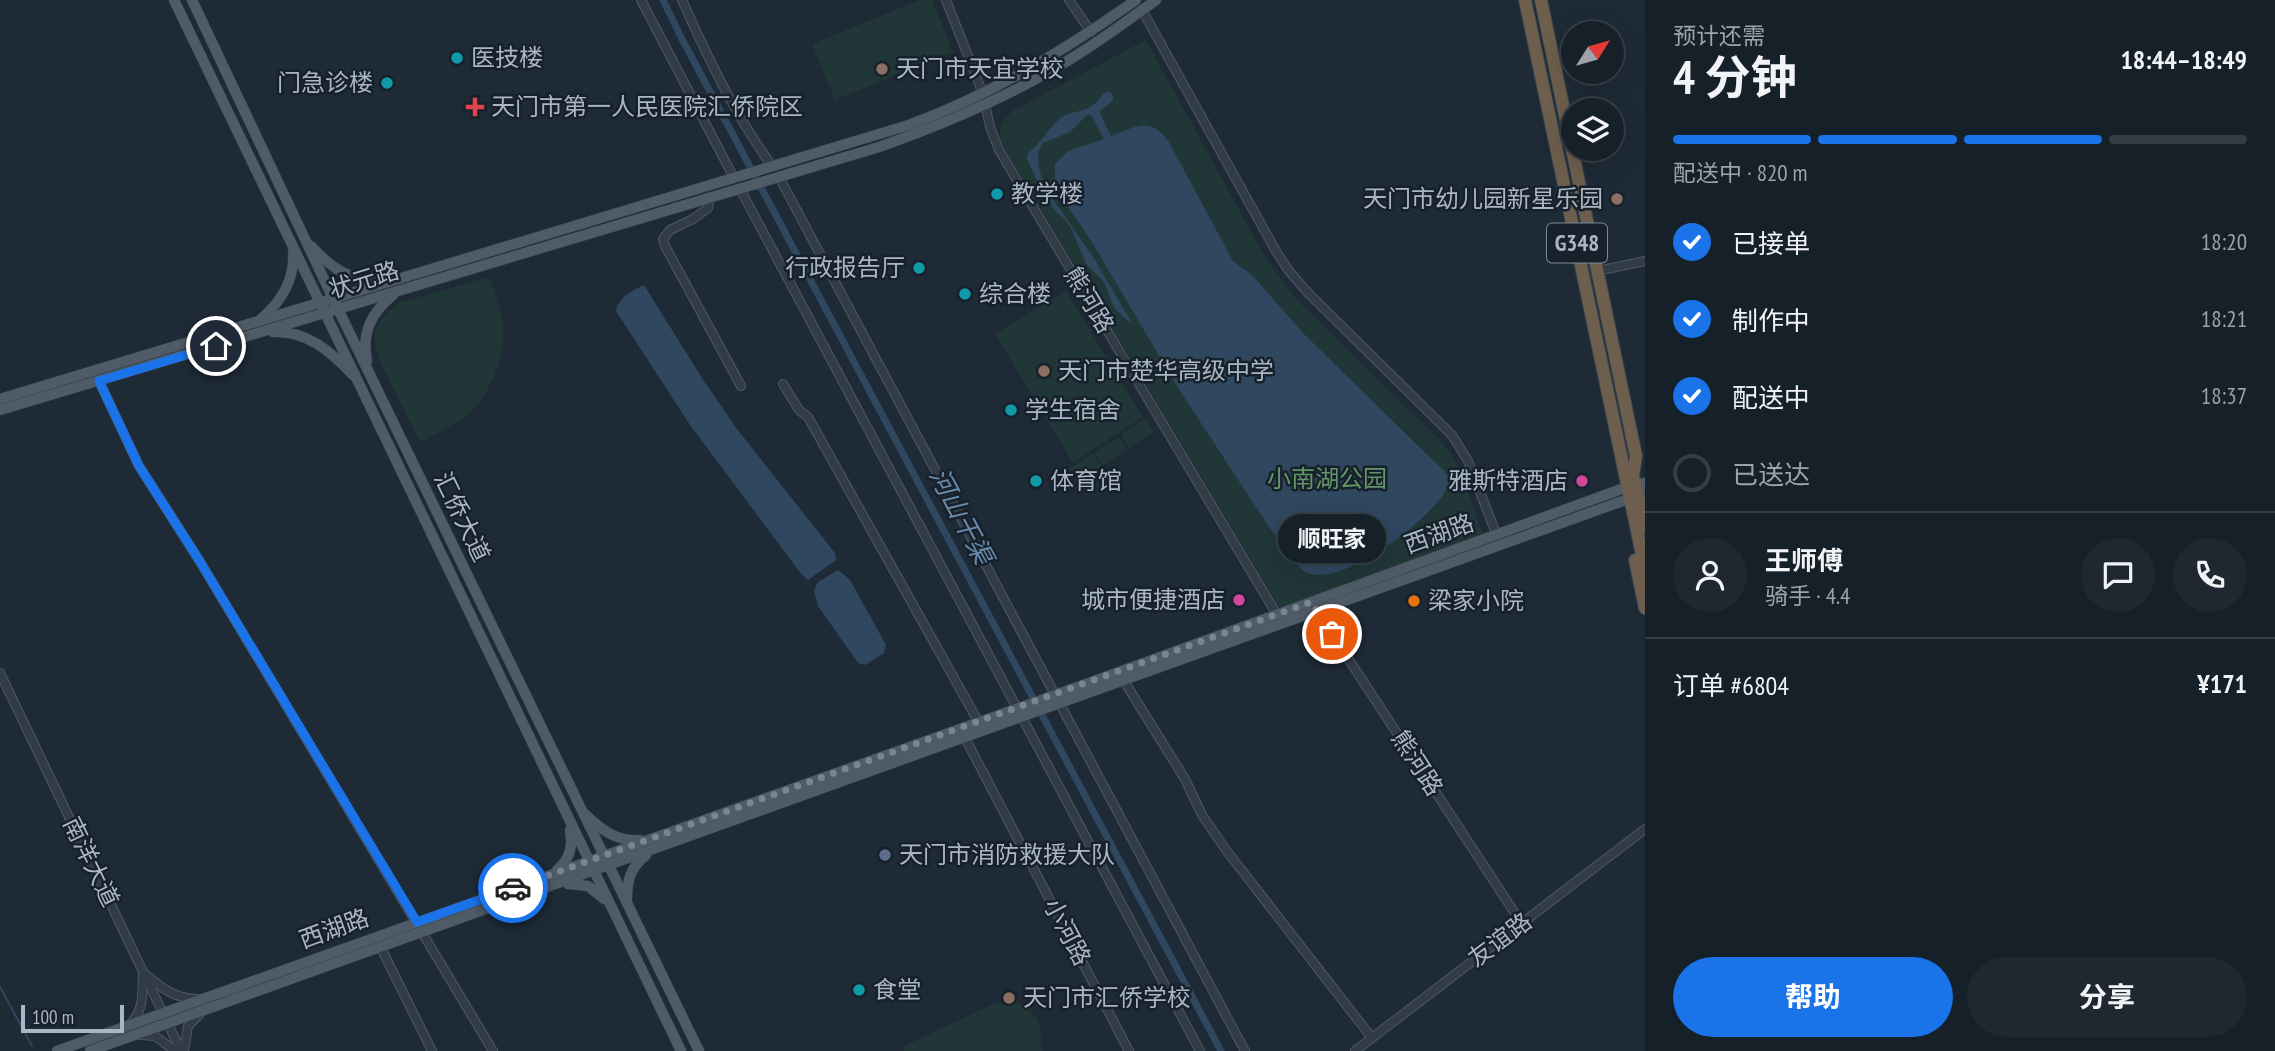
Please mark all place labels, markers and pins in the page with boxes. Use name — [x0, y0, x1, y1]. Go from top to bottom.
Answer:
place label: 医技楼 — [471, 42, 543, 73]
marker: 医技楼 — [449, 50, 465, 66]
place label: 天门市天宜学校 — [896, 53, 1064, 84]
marker: 天门市天宜学校 — [874, 61, 890, 77]
place label: 门急诊楼 — [277, 67, 373, 98]
marker: 门急诊楼 — [379, 75, 395, 91]
place label: 天门市第一人民医院汇侨院区 — [491, 91, 803, 122]
marker: 天门市第一人民医院汇侨院区 — [465, 97, 485, 117]
place label: 教学楼 — [1011, 178, 1083, 209]
place label: 天门市幼儿园新星乐园 — [1363, 183, 1603, 214]
marker: 教学楼 — [989, 186, 1005, 202]
marker: 天门市幼儿园新星乐园 — [1609, 191, 1625, 207]
place label: 行政报告厅 — [785, 252, 905, 283]
marker: 行政报告厅 — [911, 260, 927, 276]
place label: 综合楼 — [979, 278, 1051, 309]
marker: 综合楼 — [957, 286, 973, 302]
pin — [186, 316, 246, 376]
place label: 天门市楚华高级中学 — [1058, 355, 1274, 386]
marker: 天门市楚华高级中学 — [1036, 363, 1052, 379]
place label: 学生宿舍 — [1025, 394, 1121, 425]
marker: 学生宿舍 — [1003, 402, 1019, 418]
place label: 体育馆 — [1050, 465, 1122, 496]
place label: 雅斯特酒店 — [1448, 465, 1568, 496]
marker: 体育馆 — [1028, 473, 1044, 489]
marker: 雅斯特酒店 — [1574, 473, 1590, 489]
callout: 顺旺家 — [1278, 515, 1386, 564]
place label: 城市便捷酒店 — [1081, 584, 1225, 615]
place label: 梁家小院 — [1428, 585, 1524, 616]
marker: 城市便捷酒店 — [1231, 592, 1247, 608]
marker: 梁家小院 — [1406, 593, 1422, 609]
pin — [1302, 604, 1362, 664]
place label: 天门市消防救援大队 — [899, 839, 1115, 870]
marker: 天门市消防救援大队 — [877, 847, 893, 863]
place label: 食堂 — [873, 974, 921, 1005]
marker: 食堂 — [851, 982, 867, 998]
place label: 天门市汇侨学校 — [1023, 982, 1191, 1013]
marker: 天门市汇侨学校 — [1001, 990, 1017, 1006]

